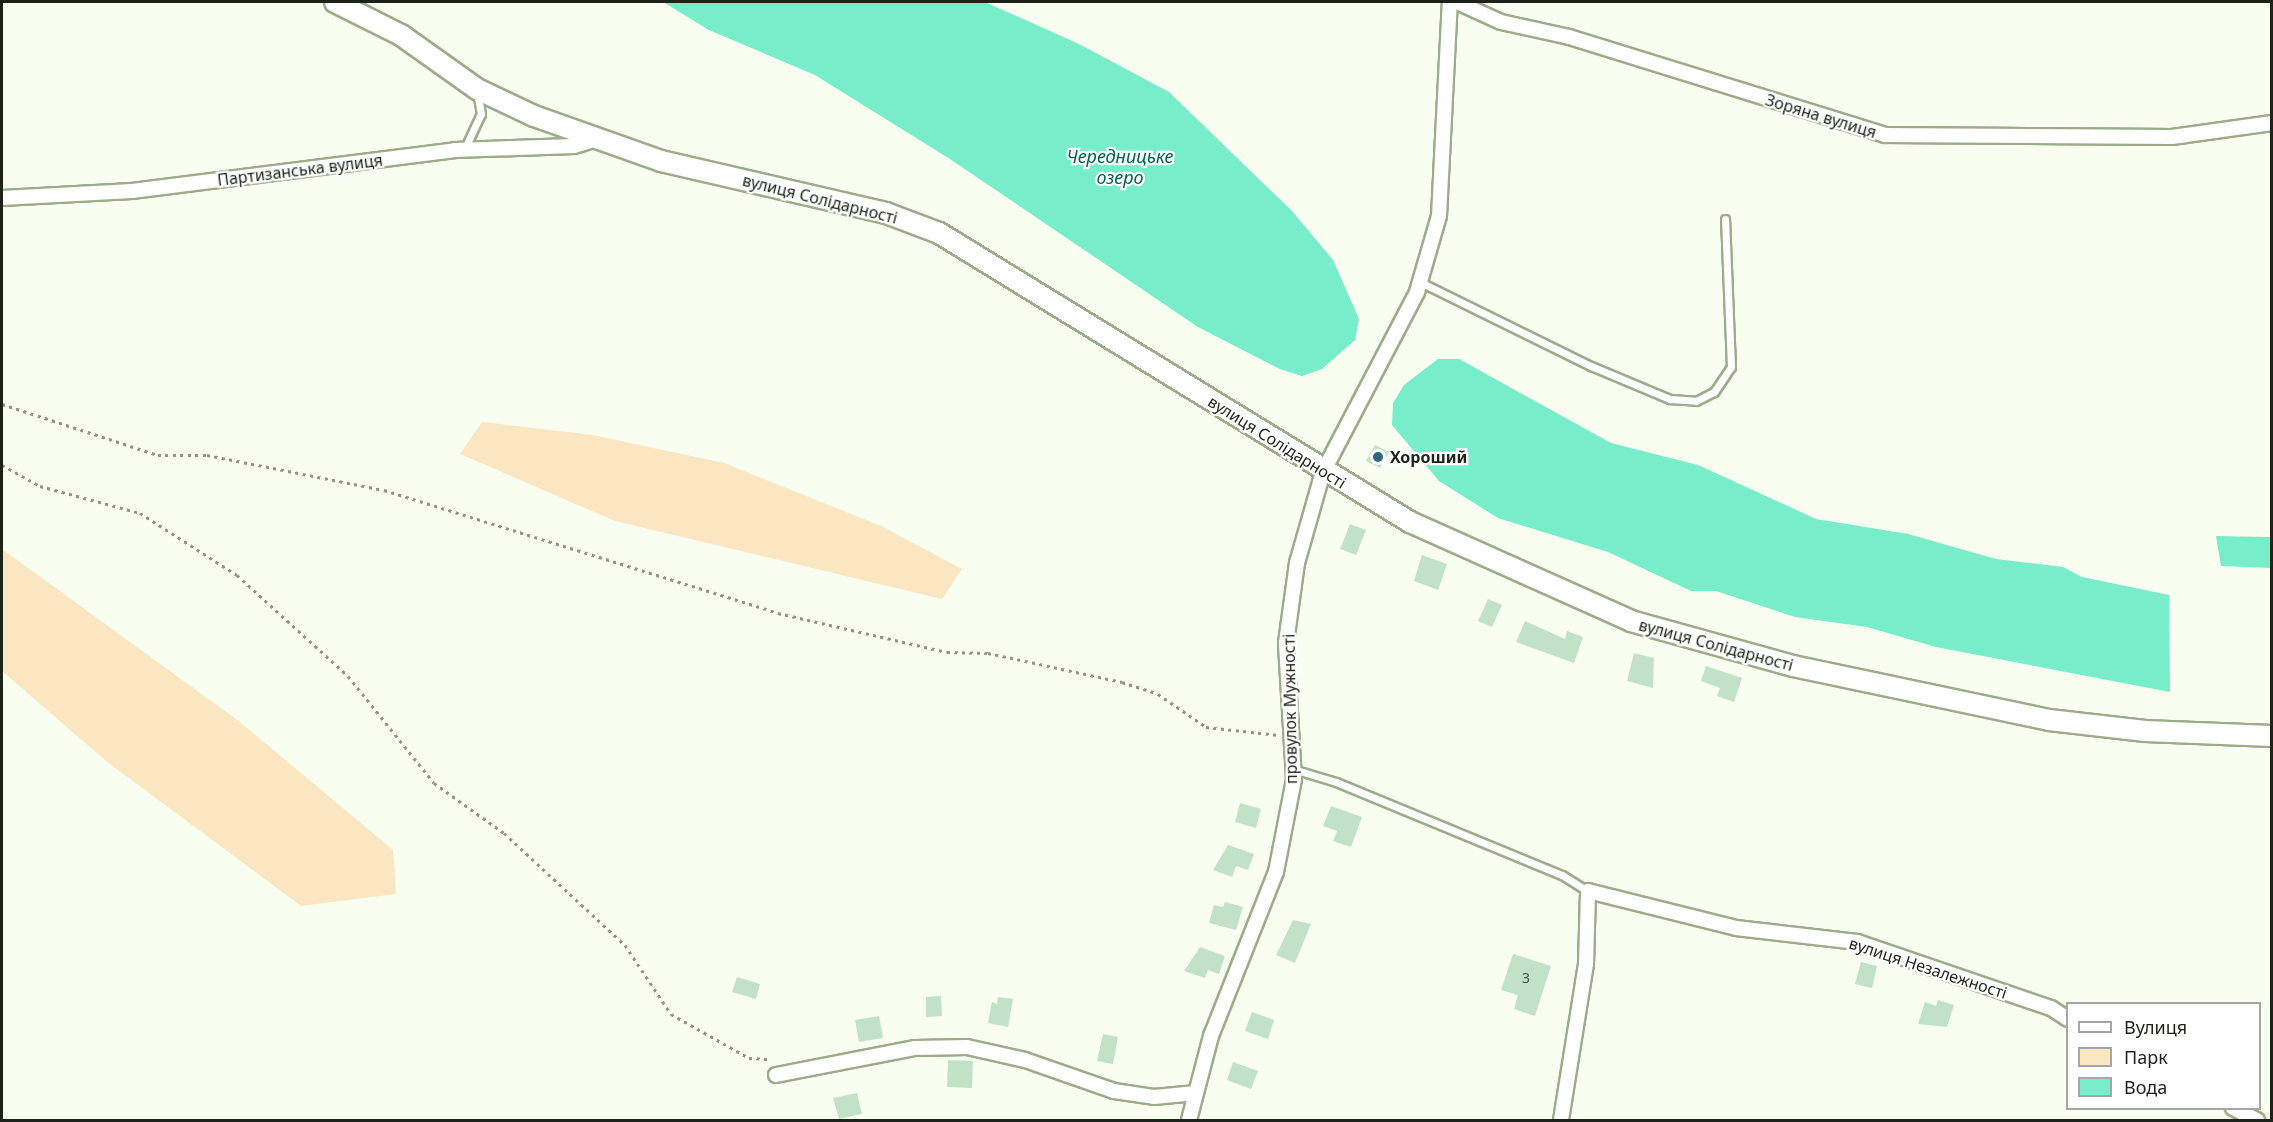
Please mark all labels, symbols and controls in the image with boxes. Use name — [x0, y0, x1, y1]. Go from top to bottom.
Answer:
street label: Зоряна вулиця — [1763, 90, 1879, 142]
water label: Чередницьке озеро — [1067, 146, 1173, 188]
street label: Партизанська вулиця — [216, 150, 384, 190]
street label: вулиця Солідарності — [740, 170, 900, 228]
street label: вулиця Солідарності — [1204, 392, 1350, 492]
place label: Хороший — [1390, 447, 1467, 467]
marker: Хороший — [1371, 450, 1385, 464]
street label: вулиця Солідарності — [1637, 615, 1795, 675]
street label: провулок Мужності — [1279, 634, 1301, 784]
street label: вулиця Незалежності — [1847, 933, 2009, 1003]
house number: 3 — [1522, 970, 1530, 986]
legend — [2066, 1002, 2261, 1110]
text: Вулиця — [2124, 1015, 2187, 1039]
text: Парк — [2124, 1045, 2168, 1069]
text: Вода — [2124, 1075, 2167, 1099]

